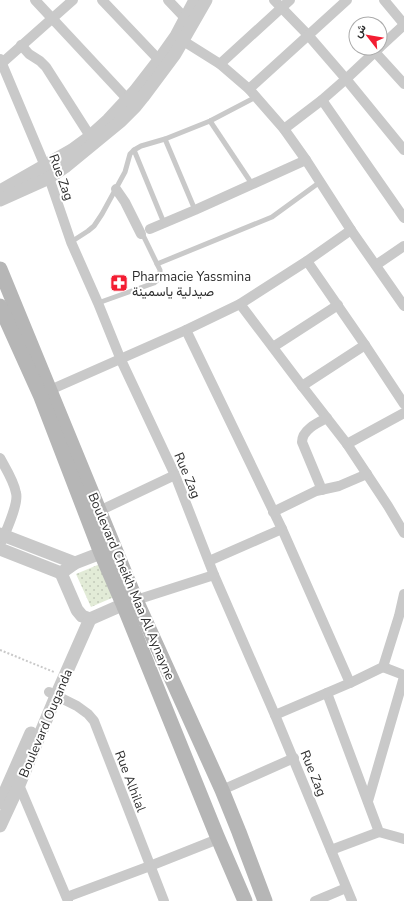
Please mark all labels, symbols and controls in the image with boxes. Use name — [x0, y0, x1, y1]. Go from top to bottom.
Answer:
north arrow — [348, 16, 388, 56]
text: ش — [350, 22, 370, 41]
street label: Rue Zag — [44, 152, 78, 203]
place label: Pharmacie Yassmina صيدلية ياسمينة — [132, 268, 251, 301]
pharmacy icon: Pharmacie Yassmina صيدلية ياسمينة — [109, 273, 129, 293]
street label: Rue Zag — [169, 450, 205, 501]
street label: Boulevard Cheikh Maa Al Aynayne — [83, 490, 179, 683]
street label: Boulevard Ouganda — [15, 666, 77, 781]
street label: Rue Alhilal — [110, 748, 150, 815]
street label: Rue Zag — [296, 748, 330, 799]

